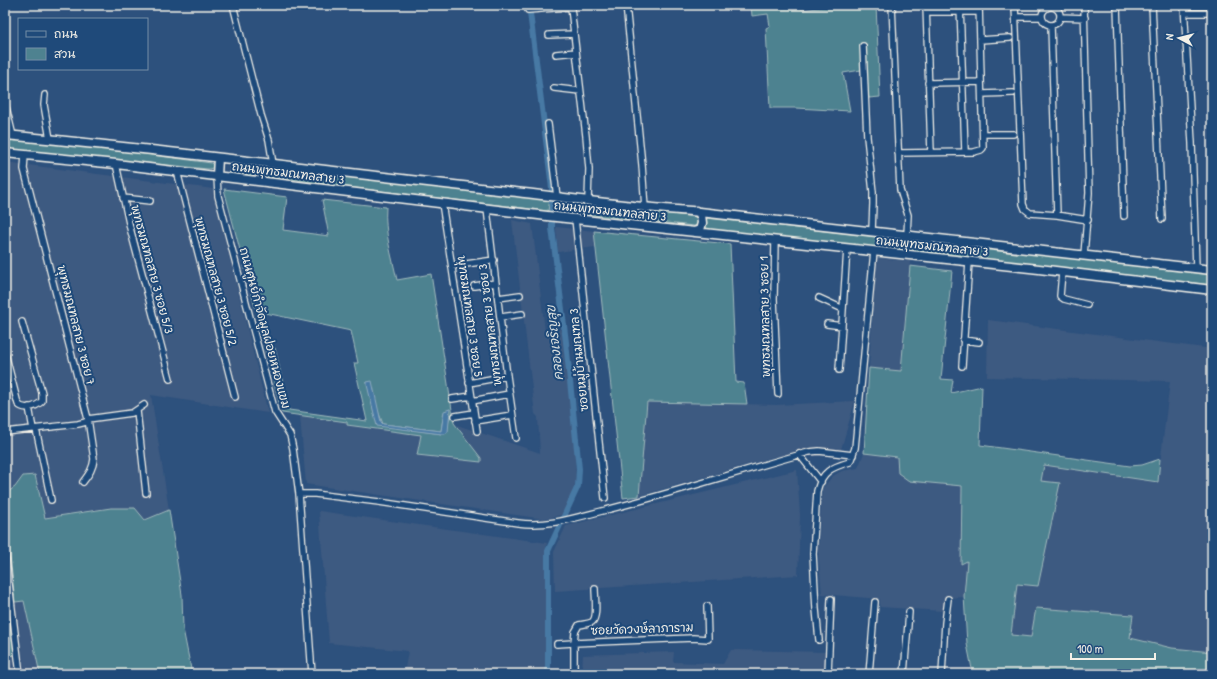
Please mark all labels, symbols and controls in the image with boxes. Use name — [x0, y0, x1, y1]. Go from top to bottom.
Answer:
legend — [18, 18, 148, 70]
north arrow — [1159, 18, 1199, 58]
text: ถนน — [54, 25, 78, 42]
text: N — [1162, 33, 1176, 41]
text: สวน — [54, 45, 75, 62]
street label: ถนนพุทธมณฑลสาย 3 — [231, 157, 345, 189]
street label: ถนนพุทธมณฑลสาย 3 — [553, 196, 667, 226]
street label: พุทธมณฑลสาย 3 ซอย 5/3 — [126, 203, 178, 335]
street label: พุทธมณฑลสาย 3 ซอย 5/2 — [190, 215, 242, 348]
street label: ถนนพุทธมณฑลสาย 3 — [875, 231, 989, 261]
street label: ถนนศูนย์กำจัดมูลฝอยหนองแขม — [235, 245, 295, 411]
street label: พุทธมณฑลสาย 3 ซอย 5 — [453, 254, 487, 378]
street label: พุทธมณฑลสาย 3 ซอย 1 — [755, 256, 775, 378]
street label: พุทธมณฑลสาย 3 ซอย 7 — [52, 263, 100, 387]
street label: พุทธมณฑลสาย 3 ซอย 3 — [474, 263, 506, 387]
water label: คลองเจริญสุข — [541, 303, 569, 382]
street label: ซอยหมู่บ้านมณฑล 3 — [565, 308, 593, 412]
street label: ซอยวัดวงษ์ลาภาราม — [590, 618, 694, 639]
scale bar — [1071, 635, 1155, 661]
text: 100 m — [1077, 640, 1103, 657]

